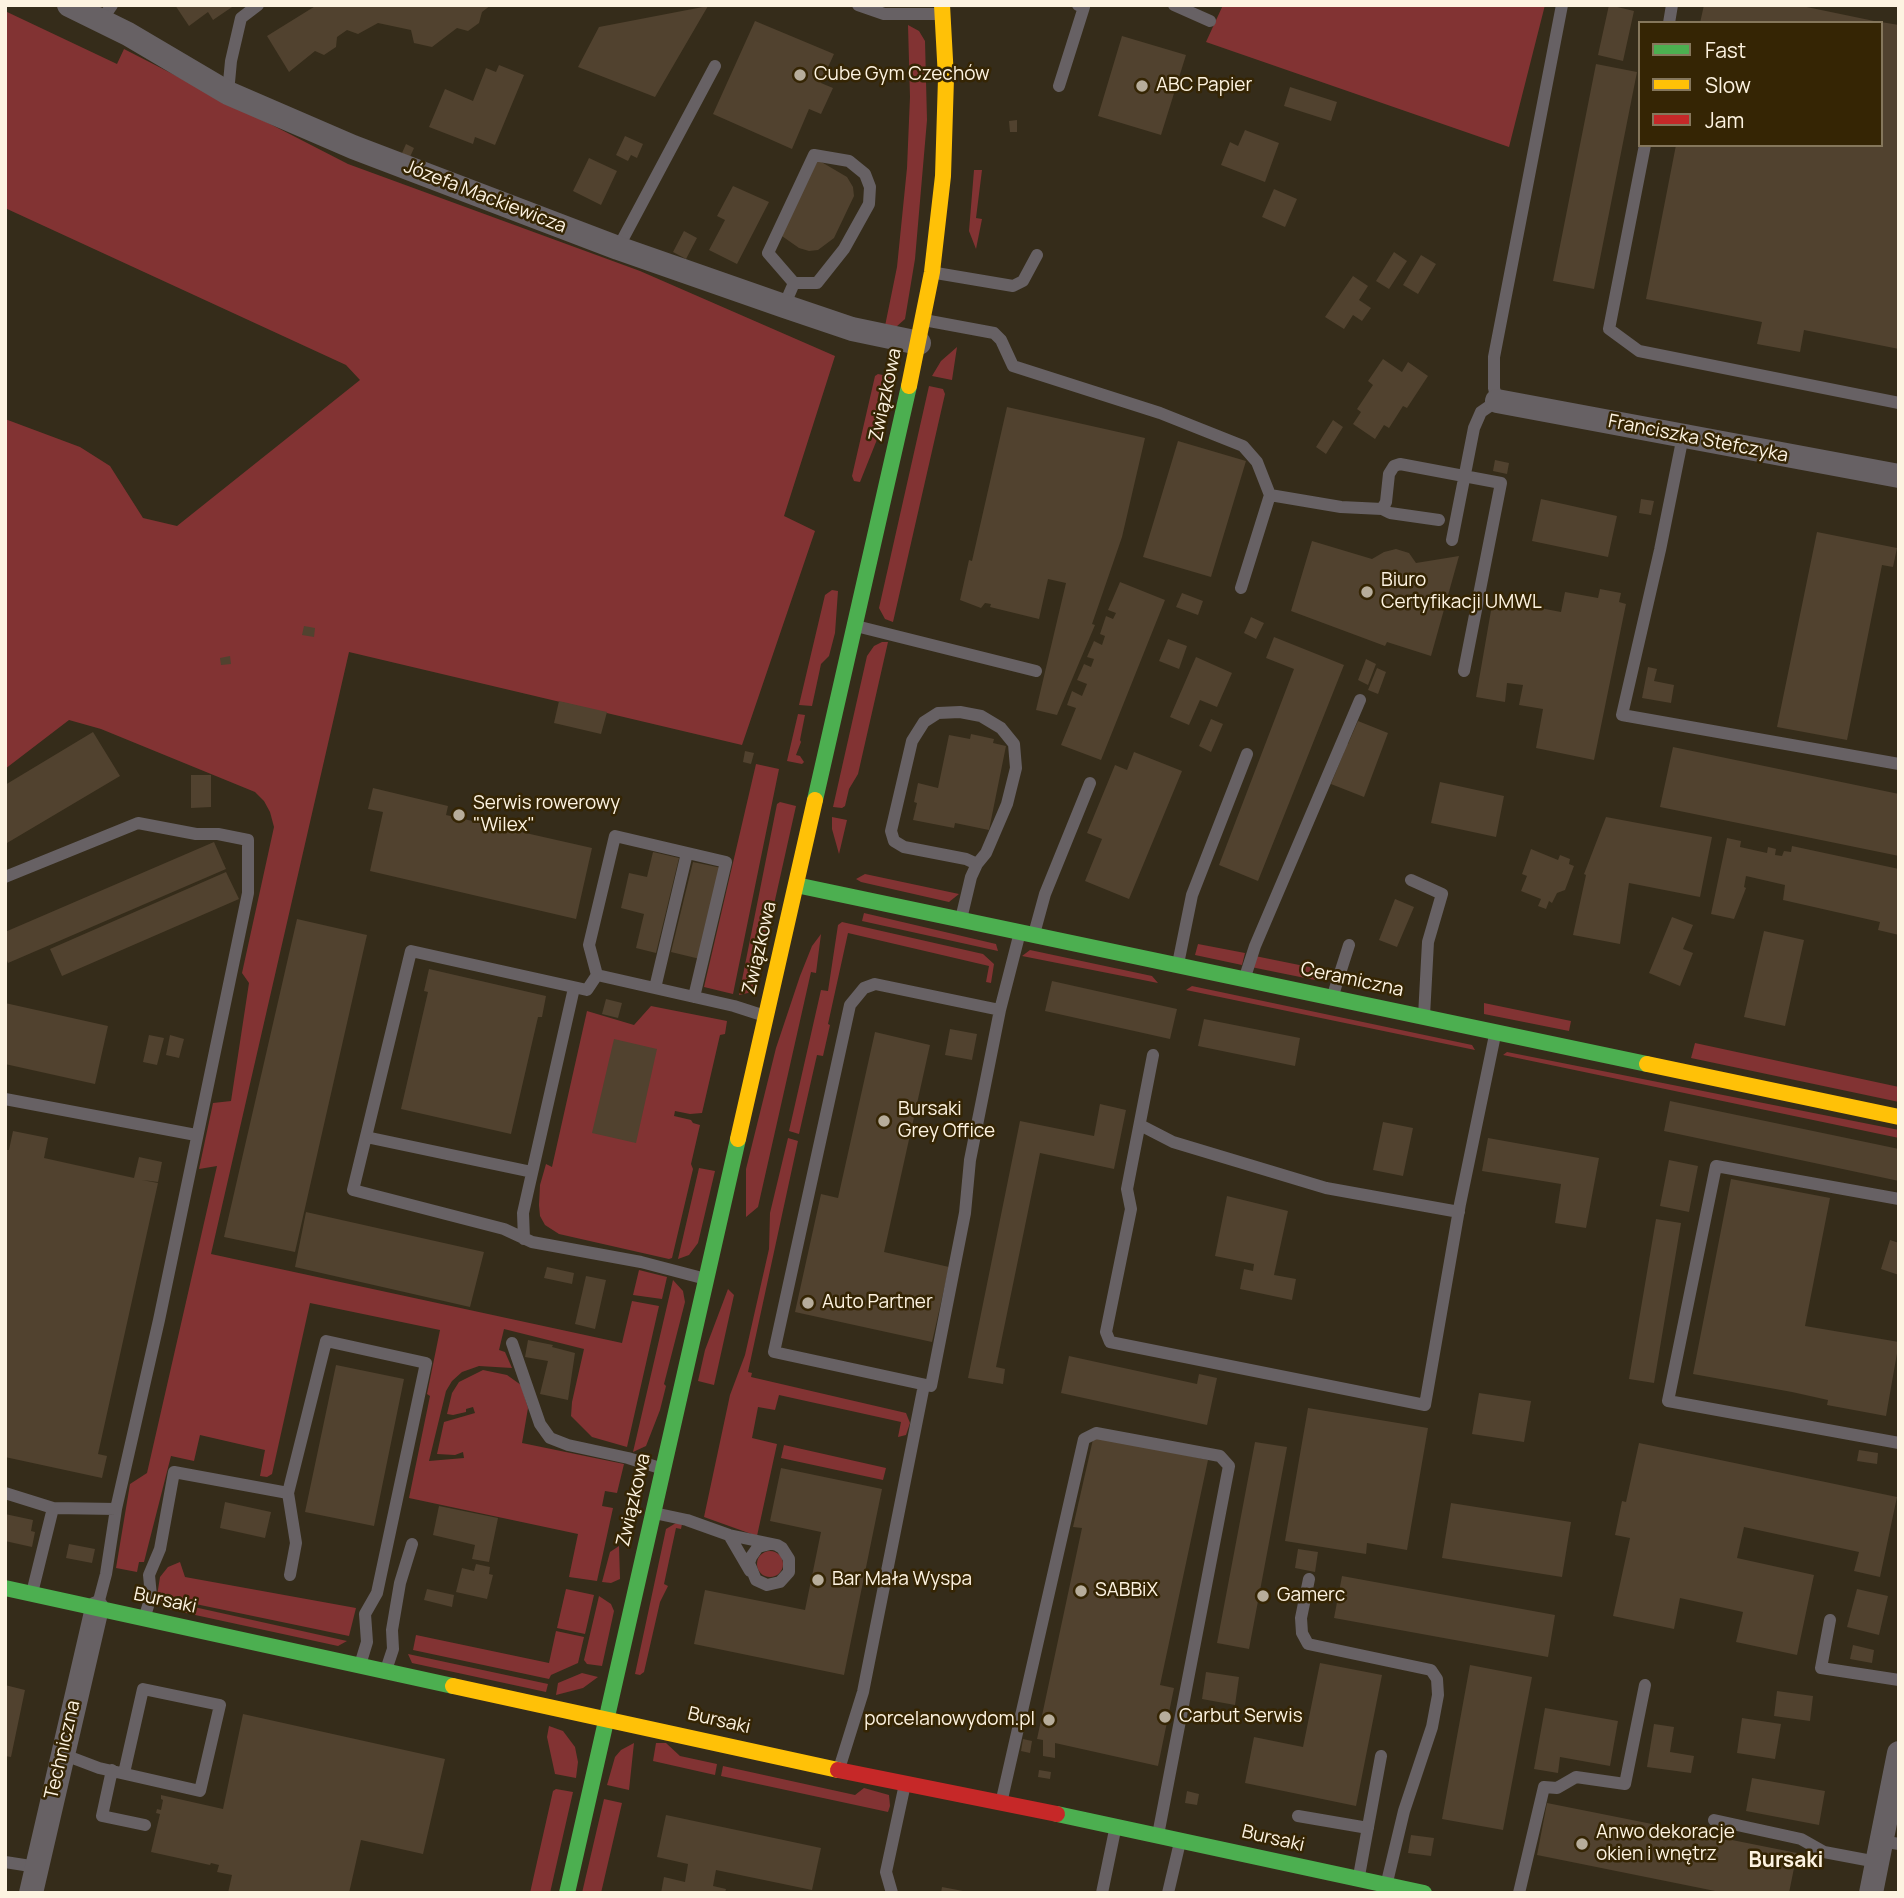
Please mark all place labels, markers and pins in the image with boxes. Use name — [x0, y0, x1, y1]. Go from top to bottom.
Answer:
place label: Cube Gym Czechów — [814, 64, 990, 86]
marker: Cube Gym Czechów — [792, 67, 808, 83]
place label: ABC Papier — [1156, 75, 1252, 97]
marker: ABC Papier — [1134, 78, 1150, 94]
place label: Biuro Certyfikacji UMWL — [1381, 570, 1542, 614]
marker: Biuro Certyfikacji UMWL — [1359, 584, 1375, 600]
place label: Serwis rowerowy "Wilex" — [473, 793, 620, 837]
marker: Serwis rowerowy "Wilex" — [451, 807, 467, 823]
place label: Bursaki Grey Office — [898, 1099, 995, 1143]
marker: Bursaki Grey Office — [876, 1113, 892, 1129]
place label: Auto Partner — [822, 1292, 933, 1314]
marker: Auto Partner — [800, 1295, 816, 1311]
place label: Bar Mała Wyspa — [832, 1569, 972, 1591]
marker: Bar Mała Wyspa — [810, 1572, 826, 1588]
place label: SABBiX — [1095, 1580, 1158, 1602]
marker: SABBiX — [1073, 1583, 1089, 1599]
place label: Gamerc — [1277, 1585, 1345, 1607]
marker: Gamerc — [1255, 1588, 1271, 1604]
place label: Carbut Serwis — [1179, 1706, 1303, 1728]
place label: porcelanowydom.pl — [864, 1709, 1035, 1731]
marker: Carbut Serwis — [1157, 1709, 1173, 1725]
marker: porcelanowydom.pl — [1041, 1712, 1057, 1728]
place label: Anwo dekoracje okien i wnętrz — [1596, 1822, 1735, 1866]
marker: Anwo dekoracje okien i wnętrz — [1574, 1836, 1590, 1852]

